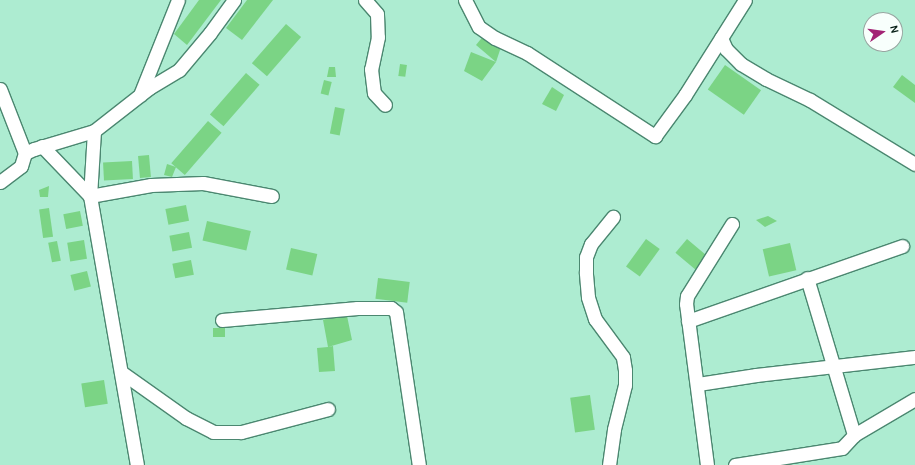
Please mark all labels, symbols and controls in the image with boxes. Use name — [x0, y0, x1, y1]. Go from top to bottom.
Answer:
north arrow — [863, 12, 903, 52]
text: N — [887, 24, 901, 35]

